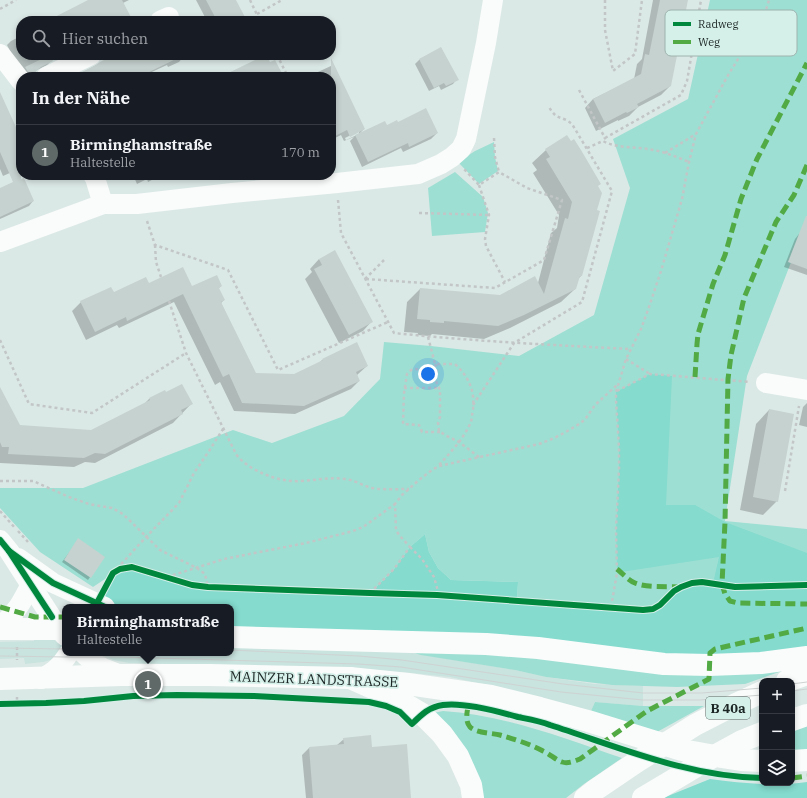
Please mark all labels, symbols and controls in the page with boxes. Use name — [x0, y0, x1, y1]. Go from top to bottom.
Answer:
legend — [665, 10, 797, 56]
search box — [16, 16, 336, 60]
text: Radweg — [698, 17, 738, 31]
icon: search — [30, 27, 52, 49]
text: Hier suchen — [62, 29, 148, 48]
text: Weg — [698, 35, 720, 49]
text: In der Nähe — [32, 87, 130, 109]
text: Birminghamstraße — [70, 135, 212, 154]
text: 1 — [41, 144, 49, 161]
text: 170 m — [281, 144, 320, 161]
text: Haltestelle — [70, 154, 135, 171]
your location — [418, 364, 438, 384]
popup — [62, 604, 234, 656]
text: Birminghamstraße — [77, 612, 219, 631]
text: Haltestelle — [77, 631, 142, 648]
street label: MAINZER LANDSTRASSE — [229, 667, 399, 691]
pin: 1 — [135, 669, 161, 699]
map controls — [759, 678, 795, 786]
button: + — [759, 678, 795, 714]
road number: B 40a — [706, 697, 750, 719]
button: − — [759, 714, 795, 750]
button: layers — [759, 750, 795, 786]

